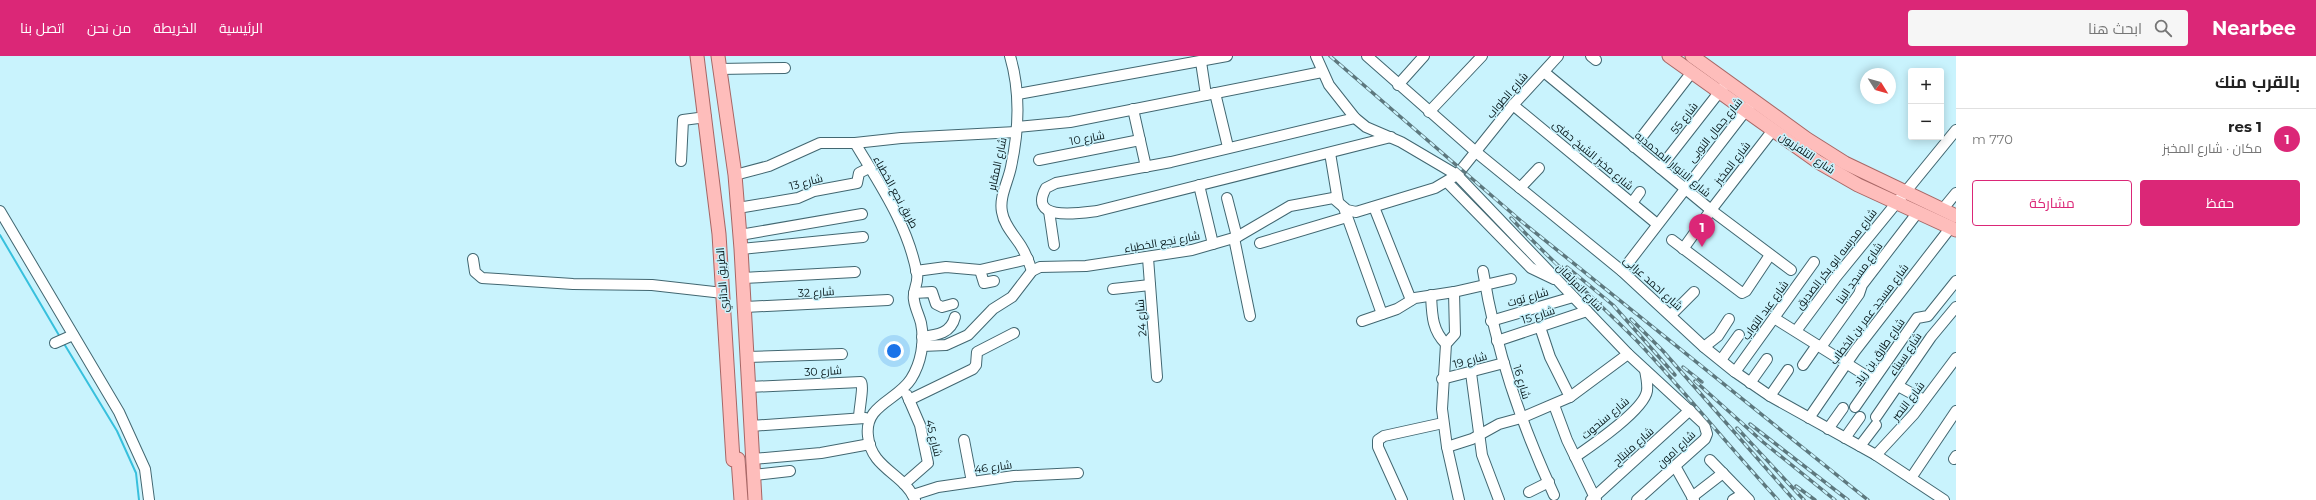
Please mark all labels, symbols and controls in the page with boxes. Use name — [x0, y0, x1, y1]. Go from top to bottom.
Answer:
search box — [1908, 10, 2188, 46]
icon: search — [2152, 17, 2174, 39]
text: Nearbee — [2212, 17, 2296, 40]
text: اتصل بنا — [20, 19, 65, 37]
text: من نحن — [87, 19, 131, 37]
text: الخريطة — [153, 19, 197, 37]
text: الرئيسية — [219, 19, 263, 37]
text: ابحث هنا — [2088, 19, 2142, 38]
north arrow — [1860, 68, 1896, 104]
map controls — [1908, 68, 1944, 140]
button: + — [1908, 68, 1944, 104]
street label: شارع الطواب — [1483, 69, 1532, 122]
text: بالقرب منك — [2215, 72, 2300, 92]
street label: شارع جمال النوبى — [1685, 95, 1746, 166]
street label: شارع 55 — [1667, 99, 1702, 137]
button: − — [1908, 104, 1944, 140]
street label: شارع مخبز الشيخ حفنى — [1549, 117, 1636, 194]
text: res 1 — [2228, 117, 2262, 136]
street label: شارع 10 — [1068, 128, 1106, 149]
street label: شارع الانوار المحمديه — [1632, 128, 1714, 201]
street label: شارع التلفزيون — [1776, 129, 1838, 178]
text: 770 m — [1972, 131, 2013, 147]
text: 1 — [2284, 131, 2290, 147]
street label: شارع المقابر — [984, 136, 1010, 193]
street label: شارع المخبز — [1710, 139, 1754, 189]
text: مكان · شارع المخبز — [2163, 140, 2262, 156]
street label: طريق نجع الخطباء — [869, 153, 922, 231]
street label: شارع 13 — [788, 171, 825, 194]
button: مشاركة — [1972, 180, 2132, 226]
button: حفظ — [2140, 180, 2300, 226]
street label: شارع مدرسه ابو بكر الصديق — [1792, 206, 1880, 313]
pin: 1 — [1689, 214, 1715, 247]
street label: شارع نجع الخطباء — [1123, 228, 1201, 257]
street label: شارع مسجد البنا — [1833, 240, 1886, 307]
street label: الطريق الدائري — [713, 247, 733, 313]
street label: شارع احمد عرابى — [1620, 253, 1686, 314]
street label: شارع المزلقان — [1553, 260, 1606, 315]
street label: شارع مسجد عمر بن الخطاب — [1827, 261, 1912, 368]
street label: شارع عبد التواب — [1739, 278, 1792, 343]
street label: شارع 32 — [797, 284, 835, 301]
street label: شارع توت — [1506, 284, 1550, 311]
street label: شارع 24 — [1132, 299, 1151, 337]
street label: شارع 15 — [1519, 303, 1557, 328]
street label: شارع طارق بن زياد — [1850, 315, 1908, 389]
street label: شارع سيناء — [1886, 330, 1925, 379]
your location — [884, 341, 904, 361]
street label: شارع 19 — [1451, 349, 1489, 372]
street label: شارع 30 — [804, 363, 842, 380]
street label: شارع 16 — [1509, 363, 1534, 401]
street label: شارع النصر — [1888, 379, 1928, 425]
street label: شارع سنحوت — [1578, 394, 1632, 443]
street label: شارع 45 — [922, 418, 945, 458]
street label: شارع منبتاح — [1610, 424, 1657, 469]
street label: شارع امون — [1654, 428, 1699, 471]
street label: شارع 46 — [973, 457, 1013, 478]

